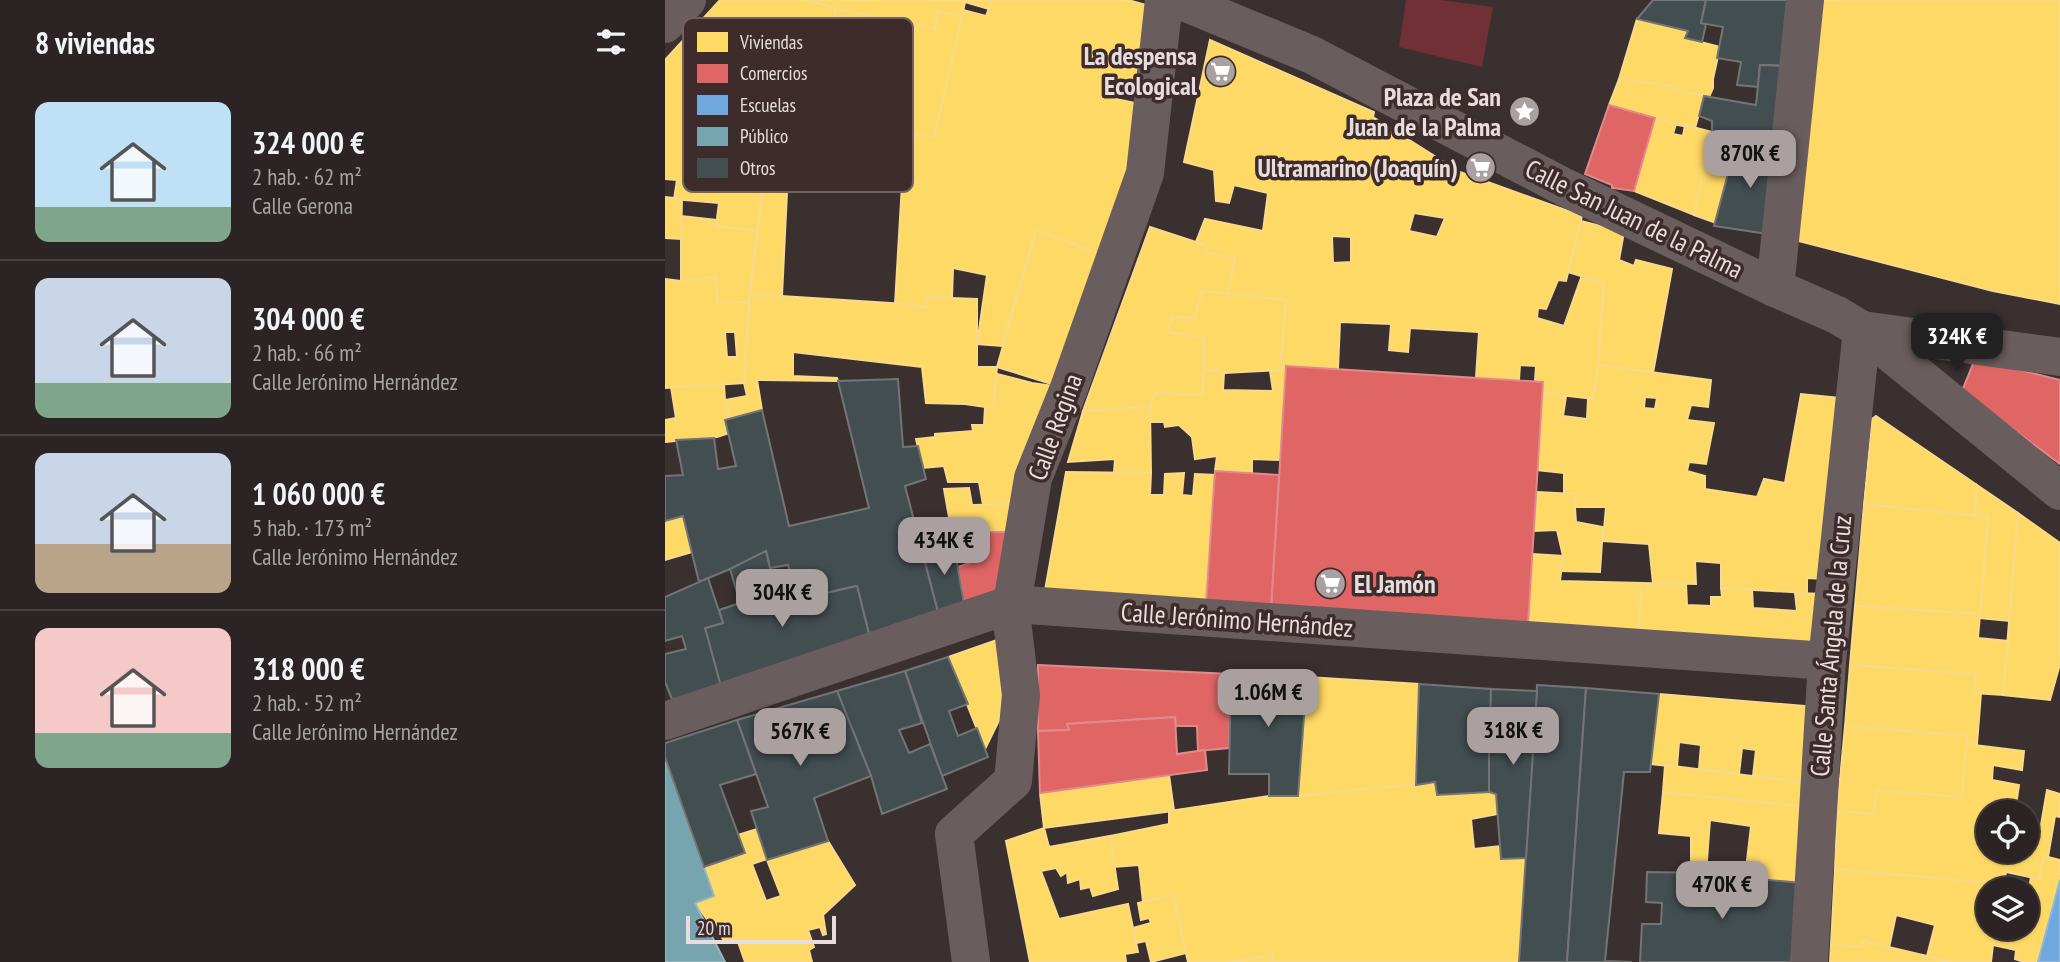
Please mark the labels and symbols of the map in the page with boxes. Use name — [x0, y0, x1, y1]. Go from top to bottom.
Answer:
legend — [683, 18, 913, 192]
text: Viviendas — [739, 30, 803, 54]
place label: La despensa Ecological — [1084, 39, 1198, 102]
supermarket icon: La despensa Ecological — [1203, 54, 1237, 88]
text: Comercios — [740, 61, 807, 85]
place label: Plaza de San Juan de la Palma — [1346, 80, 1501, 143]
text: Escuelas — [740, 93, 796, 117]
place icon: Plaza de San Juan de la Palma — [1507, 95, 1541, 129]
text: Público — [740, 124, 788, 148]
pin: 870K € — [1693, 130, 1807, 190]
place label: Ultramarino (Joaquín) — [1257, 151, 1458, 184]
supermarket icon: Ultramarino (Joaquín) — [1464, 151, 1498, 185]
street label: Calle San Juan de la Palma — [1520, 152, 1748, 286]
text: Otros — [740, 156, 776, 180]
pin: 324K € — [1900, 314, 2014, 373]
street label: Calle Regina — [1020, 369, 1089, 485]
street label: Calle Santa Ángela de la Cruz — [1803, 514, 1858, 778]
pin: 434K € — [887, 518, 1001, 577]
supermarket icon: El Jamón — [1314, 567, 1348, 601]
place label: El Jamón — [1354, 567, 1436, 600]
pin: 304K € — [725, 570, 839, 629]
street label: Calle Jerónimo Hernández — [1120, 595, 1354, 644]
pin: 1.06M € — [1203, 670, 1333, 729]
pin: 567K € — [743, 708, 857, 768]
pin: 318K € — [1456, 708, 1570, 767]
pin: 470K € — [1665, 862, 1779, 921]
scale bar — [686, 913, 837, 945]

